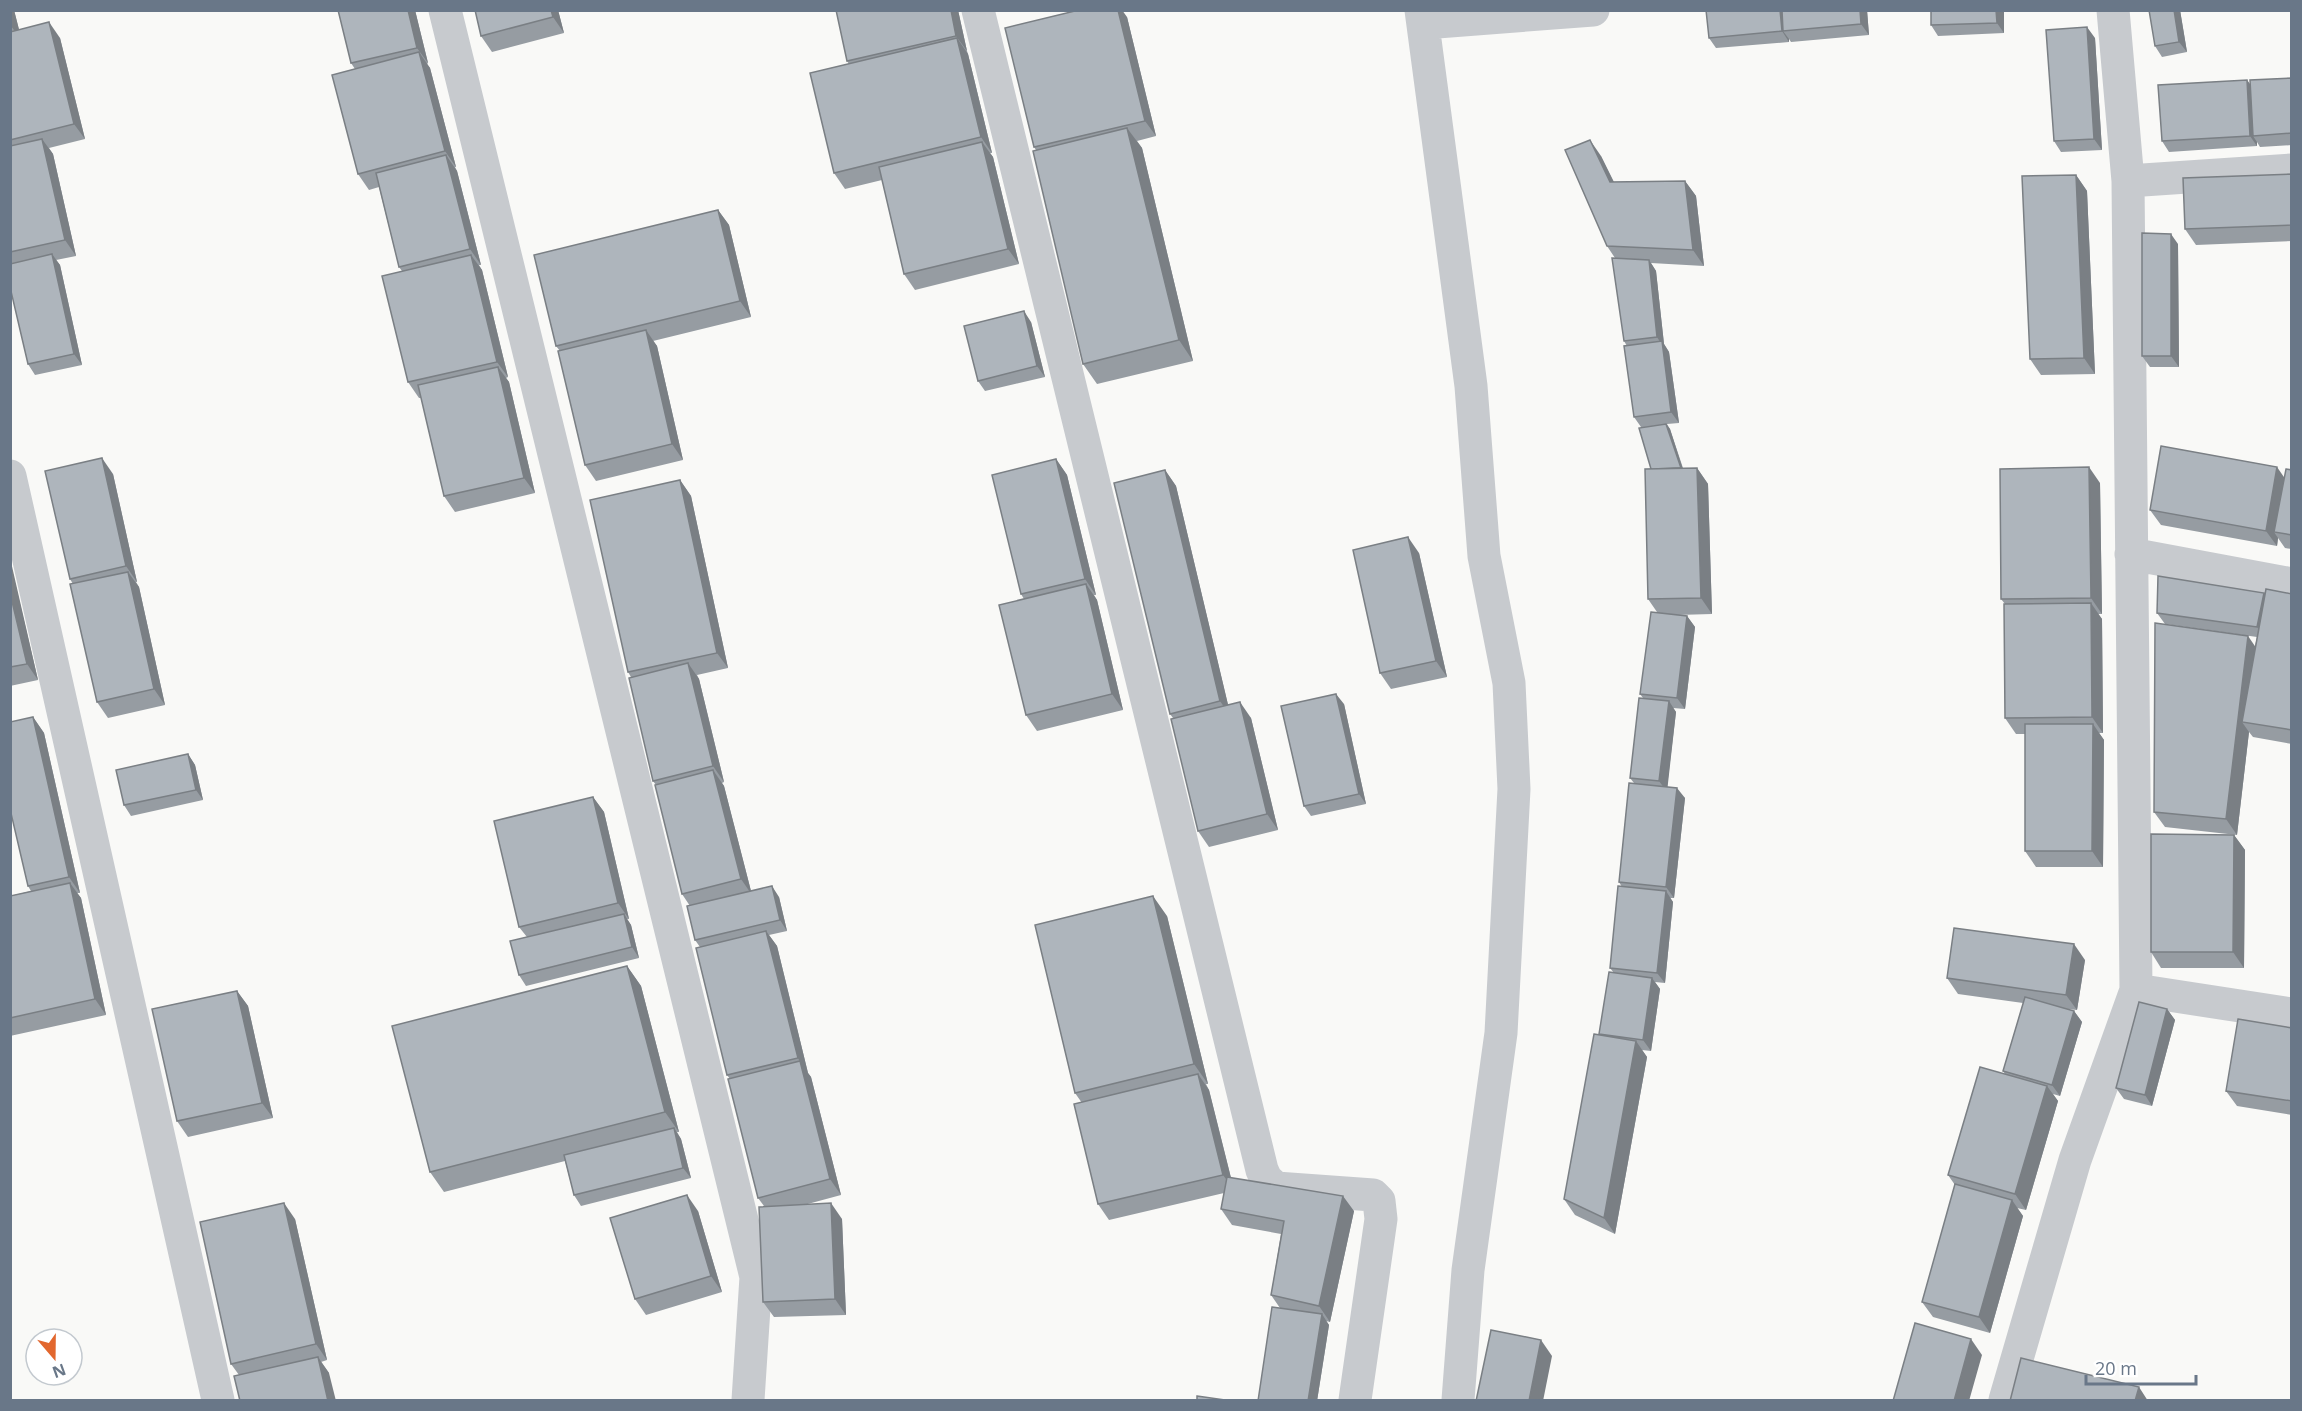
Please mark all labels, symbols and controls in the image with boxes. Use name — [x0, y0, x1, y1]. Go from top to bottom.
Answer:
north arrow — [24, 1327, 84, 1387]
scale bar — [2086, 1348, 2196, 1386]
text: 20 m — [2095, 1356, 2137, 1380]
text: N — [49, 1359, 69, 1384]

